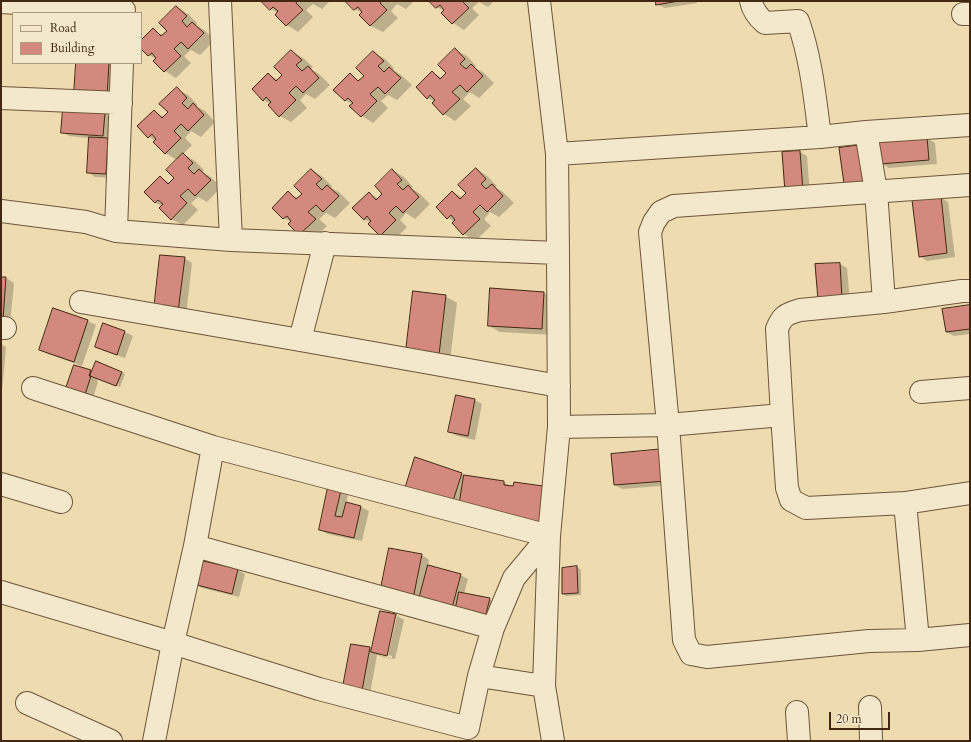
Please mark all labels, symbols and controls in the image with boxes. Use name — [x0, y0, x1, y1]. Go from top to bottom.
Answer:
legend — [12, 12, 142, 64]
text: Road — [50, 20, 76, 36]
text: Building — [50, 40, 94, 56]
scale bar — [831, 704, 892, 730]
text: 20 m — [836, 711, 862, 727]

